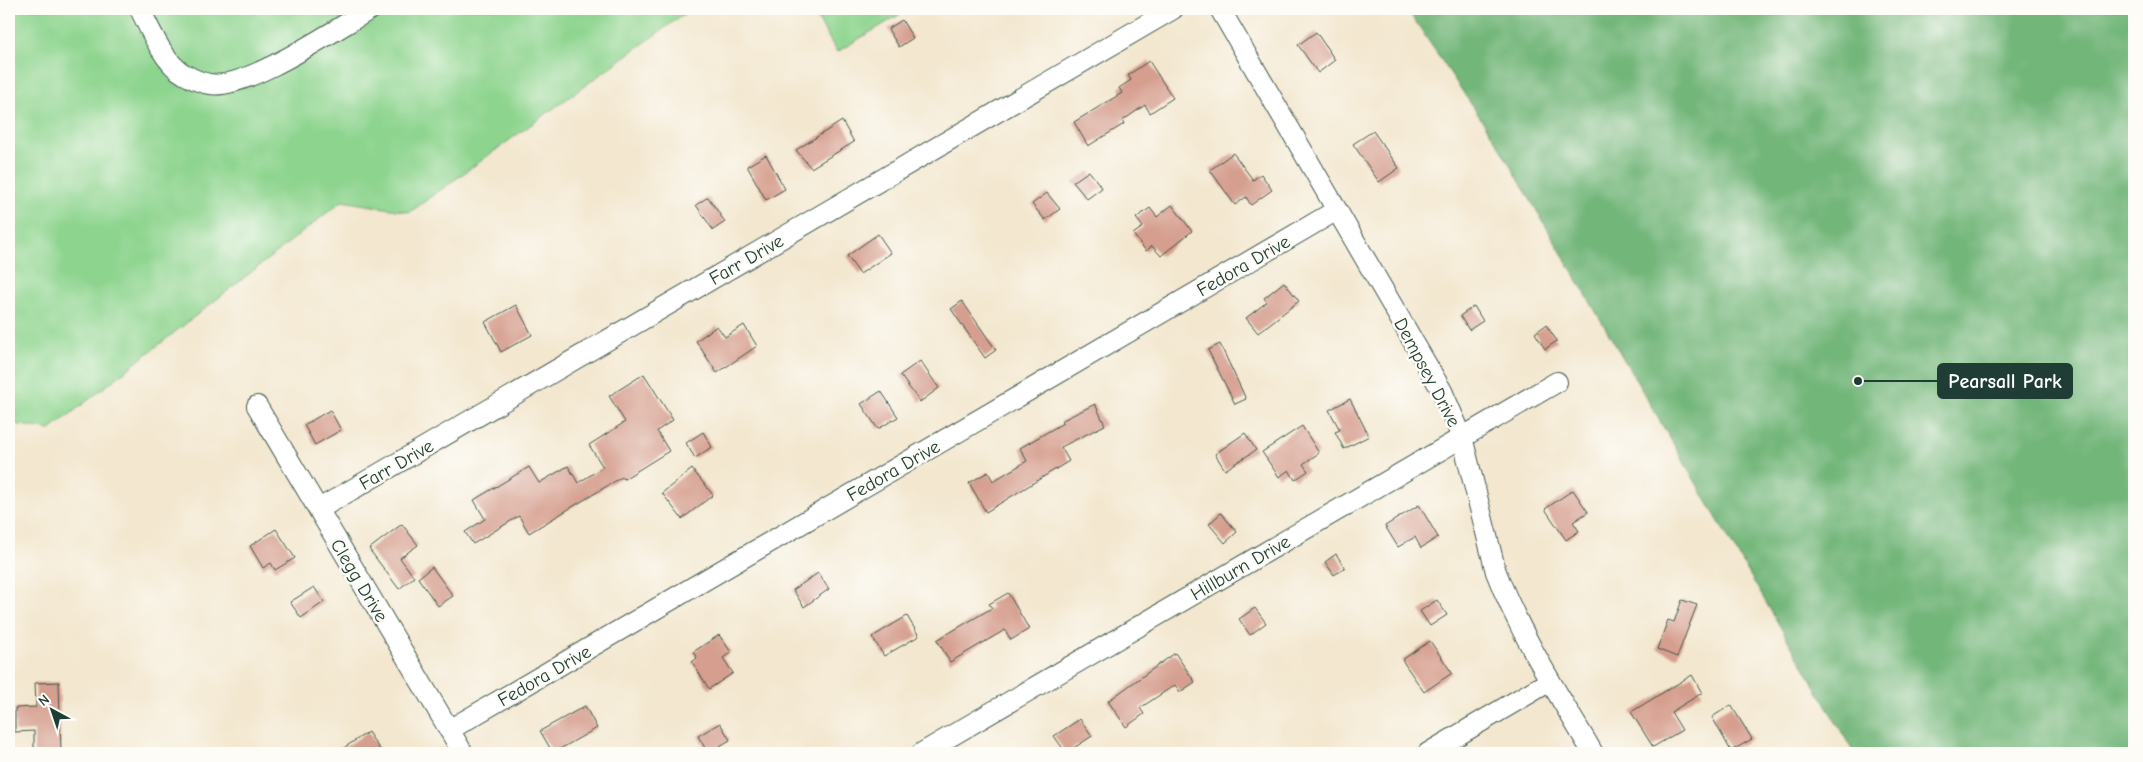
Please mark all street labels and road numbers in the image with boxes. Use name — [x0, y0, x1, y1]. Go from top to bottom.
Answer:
street label: Farr Drive — [705, 230, 788, 290]
street label: Fedora Drive — [1193, 230, 1294, 301]
street label: Dempsey Drive — [1389, 314, 1465, 431]
street label: Farr Drive — [355, 435, 438, 495]
street label: Fedora Drive — [843, 435, 944, 506]
street label: Hillburn Drive — [1187, 530, 1294, 605]
street label: Clegg Drive — [326, 535, 392, 626]
street label: Fedora Drive — [494, 640, 595, 711]

